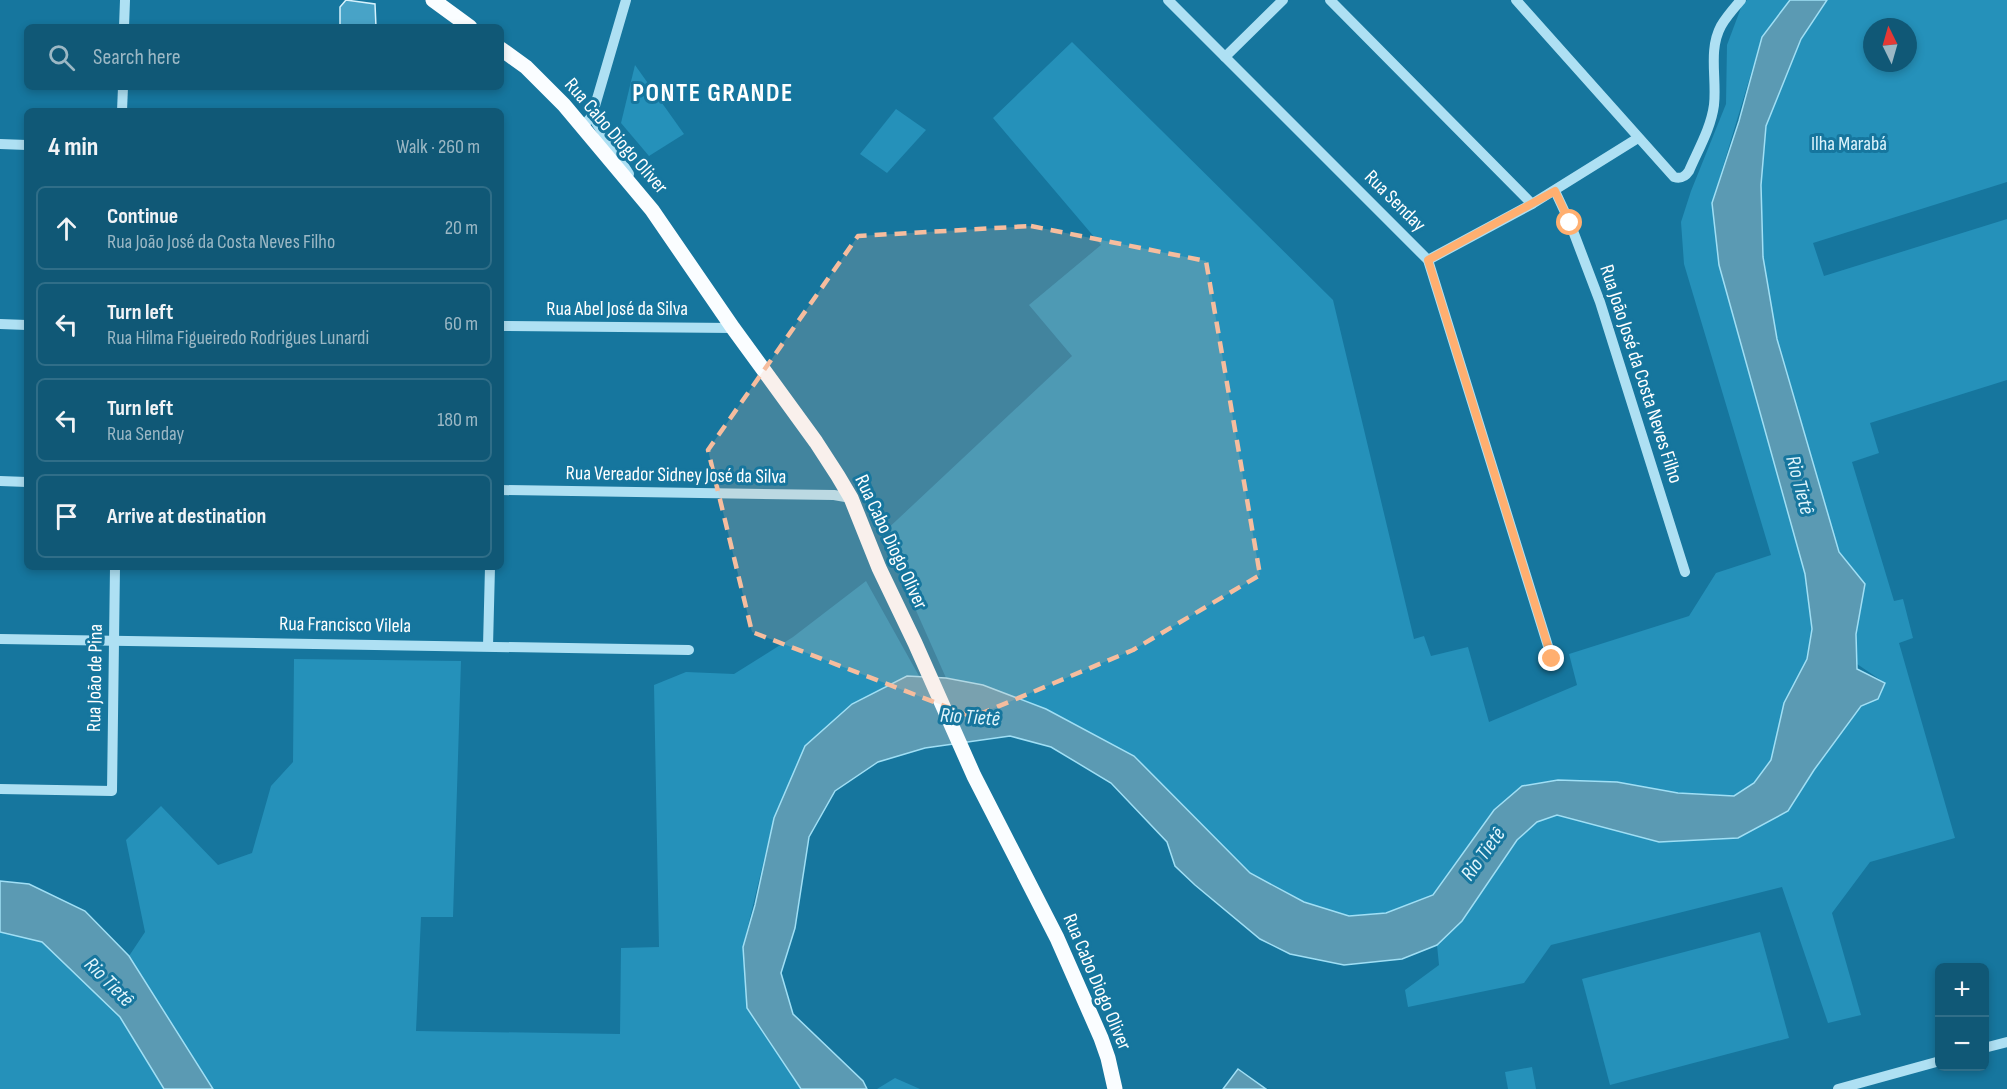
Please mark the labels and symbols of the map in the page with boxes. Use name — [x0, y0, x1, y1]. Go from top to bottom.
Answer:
north arrow — [1863, 18, 1917, 72]
street label: Rua Cabo Diogo Oliver — [559, 73, 673, 199]
district label: PONTE GRANDE — [632, 78, 794, 109]
park label: Ilha Marabá — [1811, 132, 1887, 156]
street label: Rua Senday — [1359, 165, 1431, 237]
route start — [1556, 209, 1582, 235]
street label: Rua João José da Costa Neves Filho — [1594, 262, 1688, 486]
street label: Rua Abel José da Silva — [546, 297, 688, 321]
water label: Rio Tietê — [1780, 453, 1820, 517]
street label: Rua Vereador Sidney José da Silva — [565, 461, 787, 489]
street label: Rua Cabo Diogo Oliver — [849, 471, 933, 613]
street label: Rua Francisco Vilela — [279, 612, 411, 638]
street label: Rua João de Pina — [82, 624, 108, 732]
route end — [1538, 645, 1564, 671]
water label: Rio Tietê — [939, 702, 1001, 732]
water label: Rio Tietê — [1455, 822, 1511, 886]
street label: Rua Cabo Diogo Oliver — [1058, 910, 1137, 1054]
water label: Rio Tietê — [79, 952, 139, 1012]

